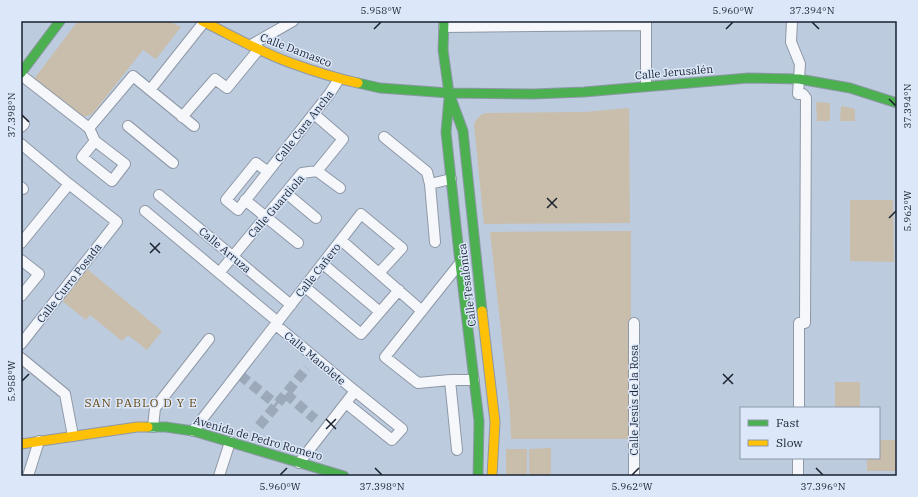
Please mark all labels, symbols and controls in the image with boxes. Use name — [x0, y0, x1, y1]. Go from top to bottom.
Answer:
text: 5.958°W — [360, 4, 402, 17]
text: 5.960°W — [712, 4, 754, 17]
text: 37.394°N — [789, 4, 835, 17]
street label: Calle Damasco — [258, 30, 334, 70]
street label: Calle Jerusalén — [634, 62, 714, 82]
text: 37.394°N — [901, 83, 914, 129]
street label: Calle Cara Ancha — [271, 87, 337, 165]
text: 37.398°N — [5, 92, 18, 138]
street label: Calle Guardiola — [245, 171, 307, 241]
text: 5.962°W — [901, 190, 914, 232]
street label: Calle Arruza — [196, 224, 254, 276]
street label: Calle Curro Posada — [33, 240, 105, 326]
street label: Calle Cañero — [292, 240, 344, 300]
street label: Calle Tesalónica — [455, 243, 479, 327]
street label: Calle Manolete — [281, 328, 349, 388]
street label: Calle Jesús de la Rosa — [627, 345, 641, 455]
text: 5.958°W — [5, 360, 18, 402]
district label: SAN PABLO D Y E — [84, 395, 198, 410]
legend — [740, 407, 880, 459]
street label: Avenida de Pedro Romero — [192, 413, 324, 463]
text: Fast — [776, 415, 800, 430]
text: Slow — [776, 435, 803, 450]
text: 5.960°W — [259, 480, 301, 493]
text: 37.398°N — [359, 480, 405, 493]
text: 5.962°W — [611, 480, 653, 493]
text: 37.396°N — [800, 480, 846, 493]

